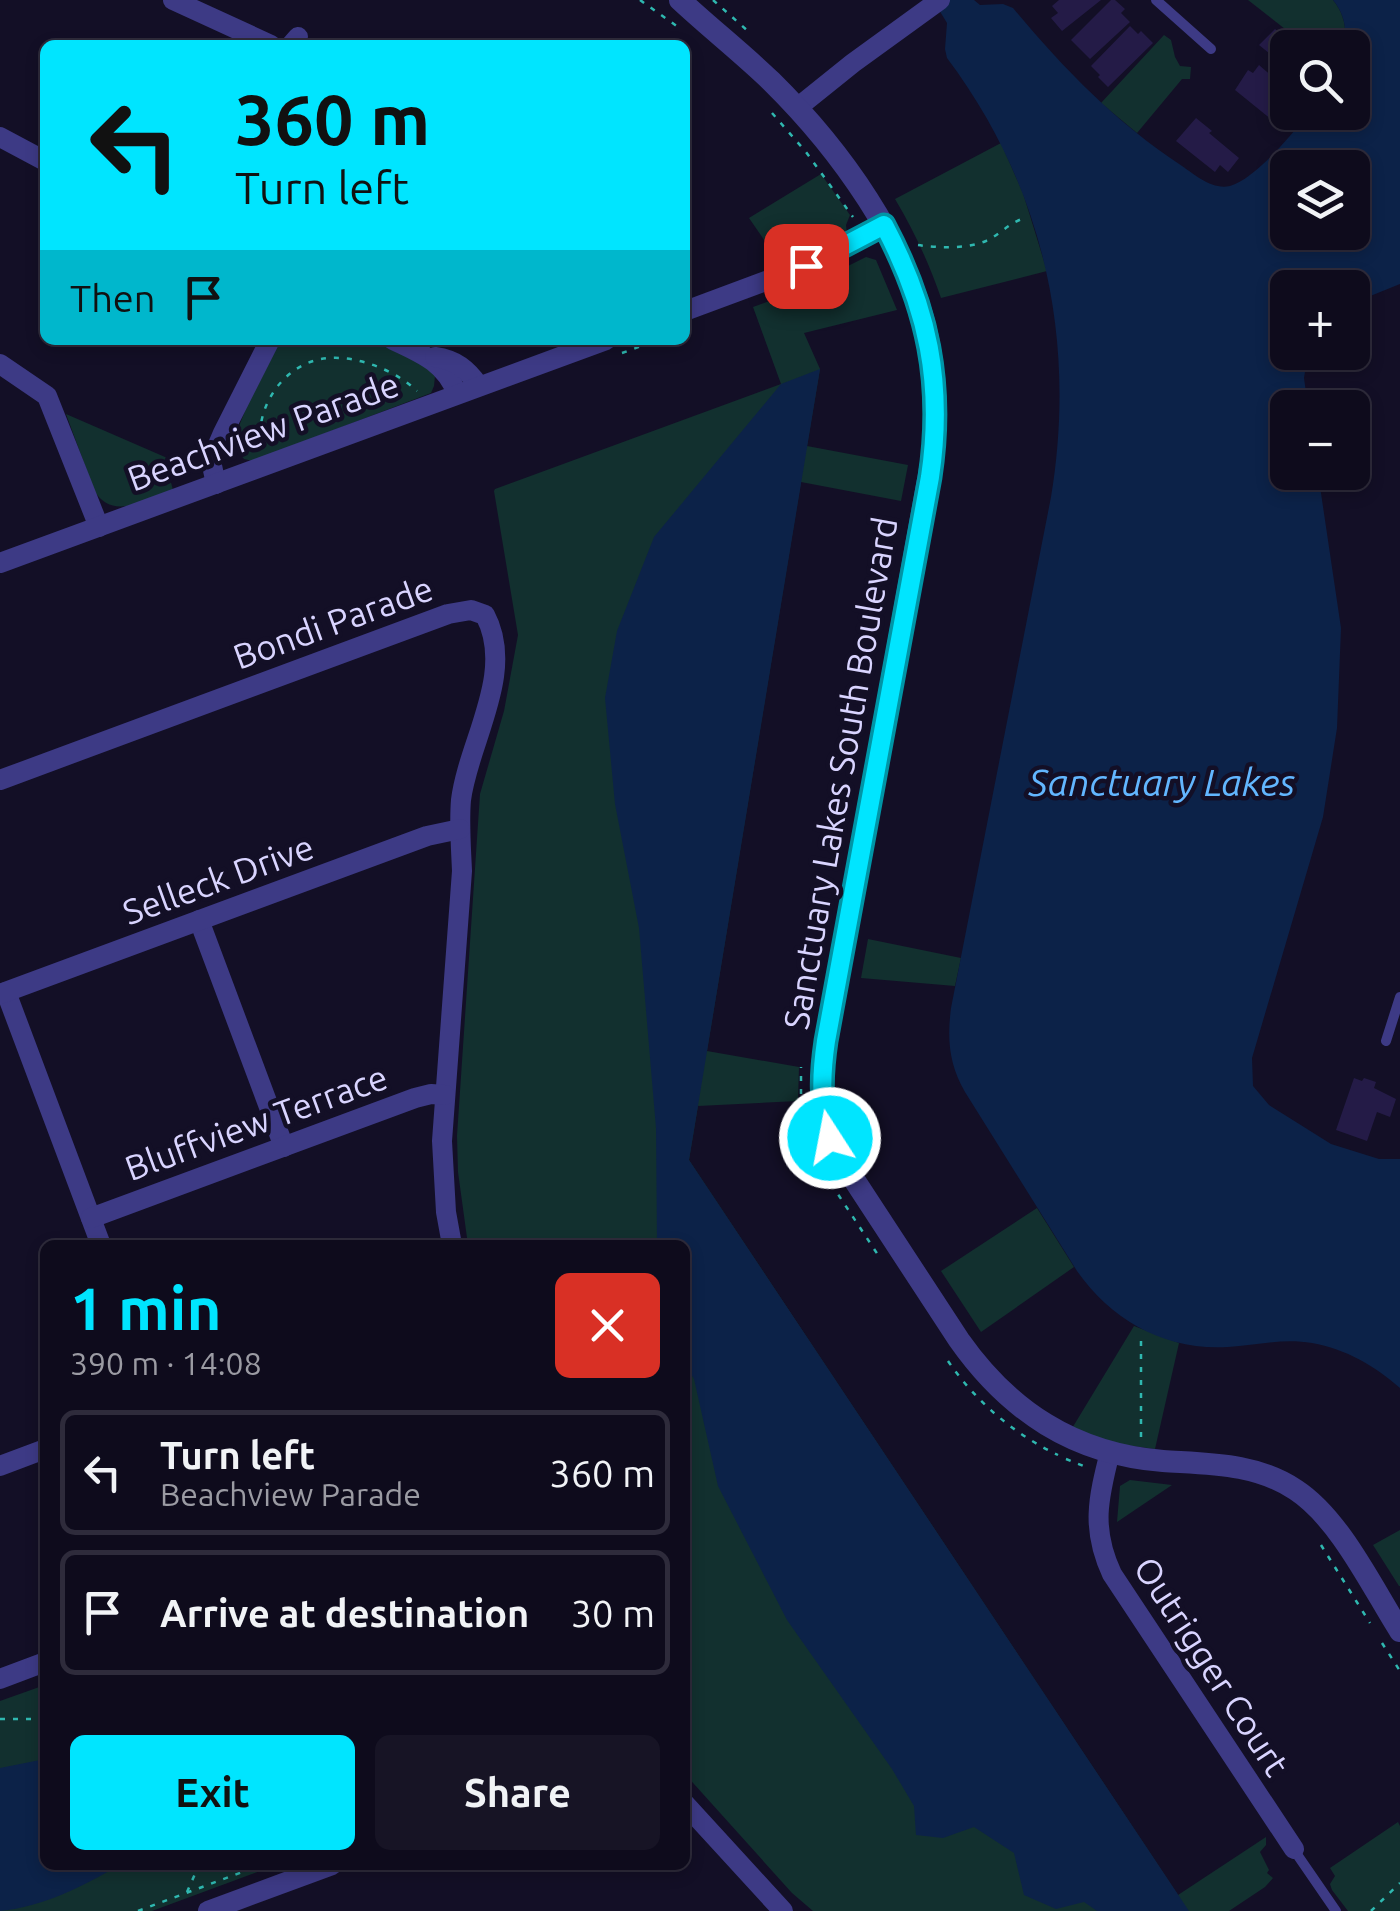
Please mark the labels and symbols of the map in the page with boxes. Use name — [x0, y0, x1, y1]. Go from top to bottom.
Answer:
pin — [764, 224, 849, 309]
street label: Beachview Parade — [122, 363, 404, 499]
street label: Sanctuary Lakes South Boulevard — [775, 514, 905, 1032]
street label: Bondi Parade — [228, 567, 438, 677]
water label: Sanctuary Lakes — [1028, 761, 1295, 803]
street label: Selleck Drive — [117, 826, 319, 932]
street label: Bluffview Terrace — [120, 1056, 392, 1188]
position arrow — [778, 1086, 882, 1190]
street label: Outrigger Court — [1126, 1549, 1298, 1783]

